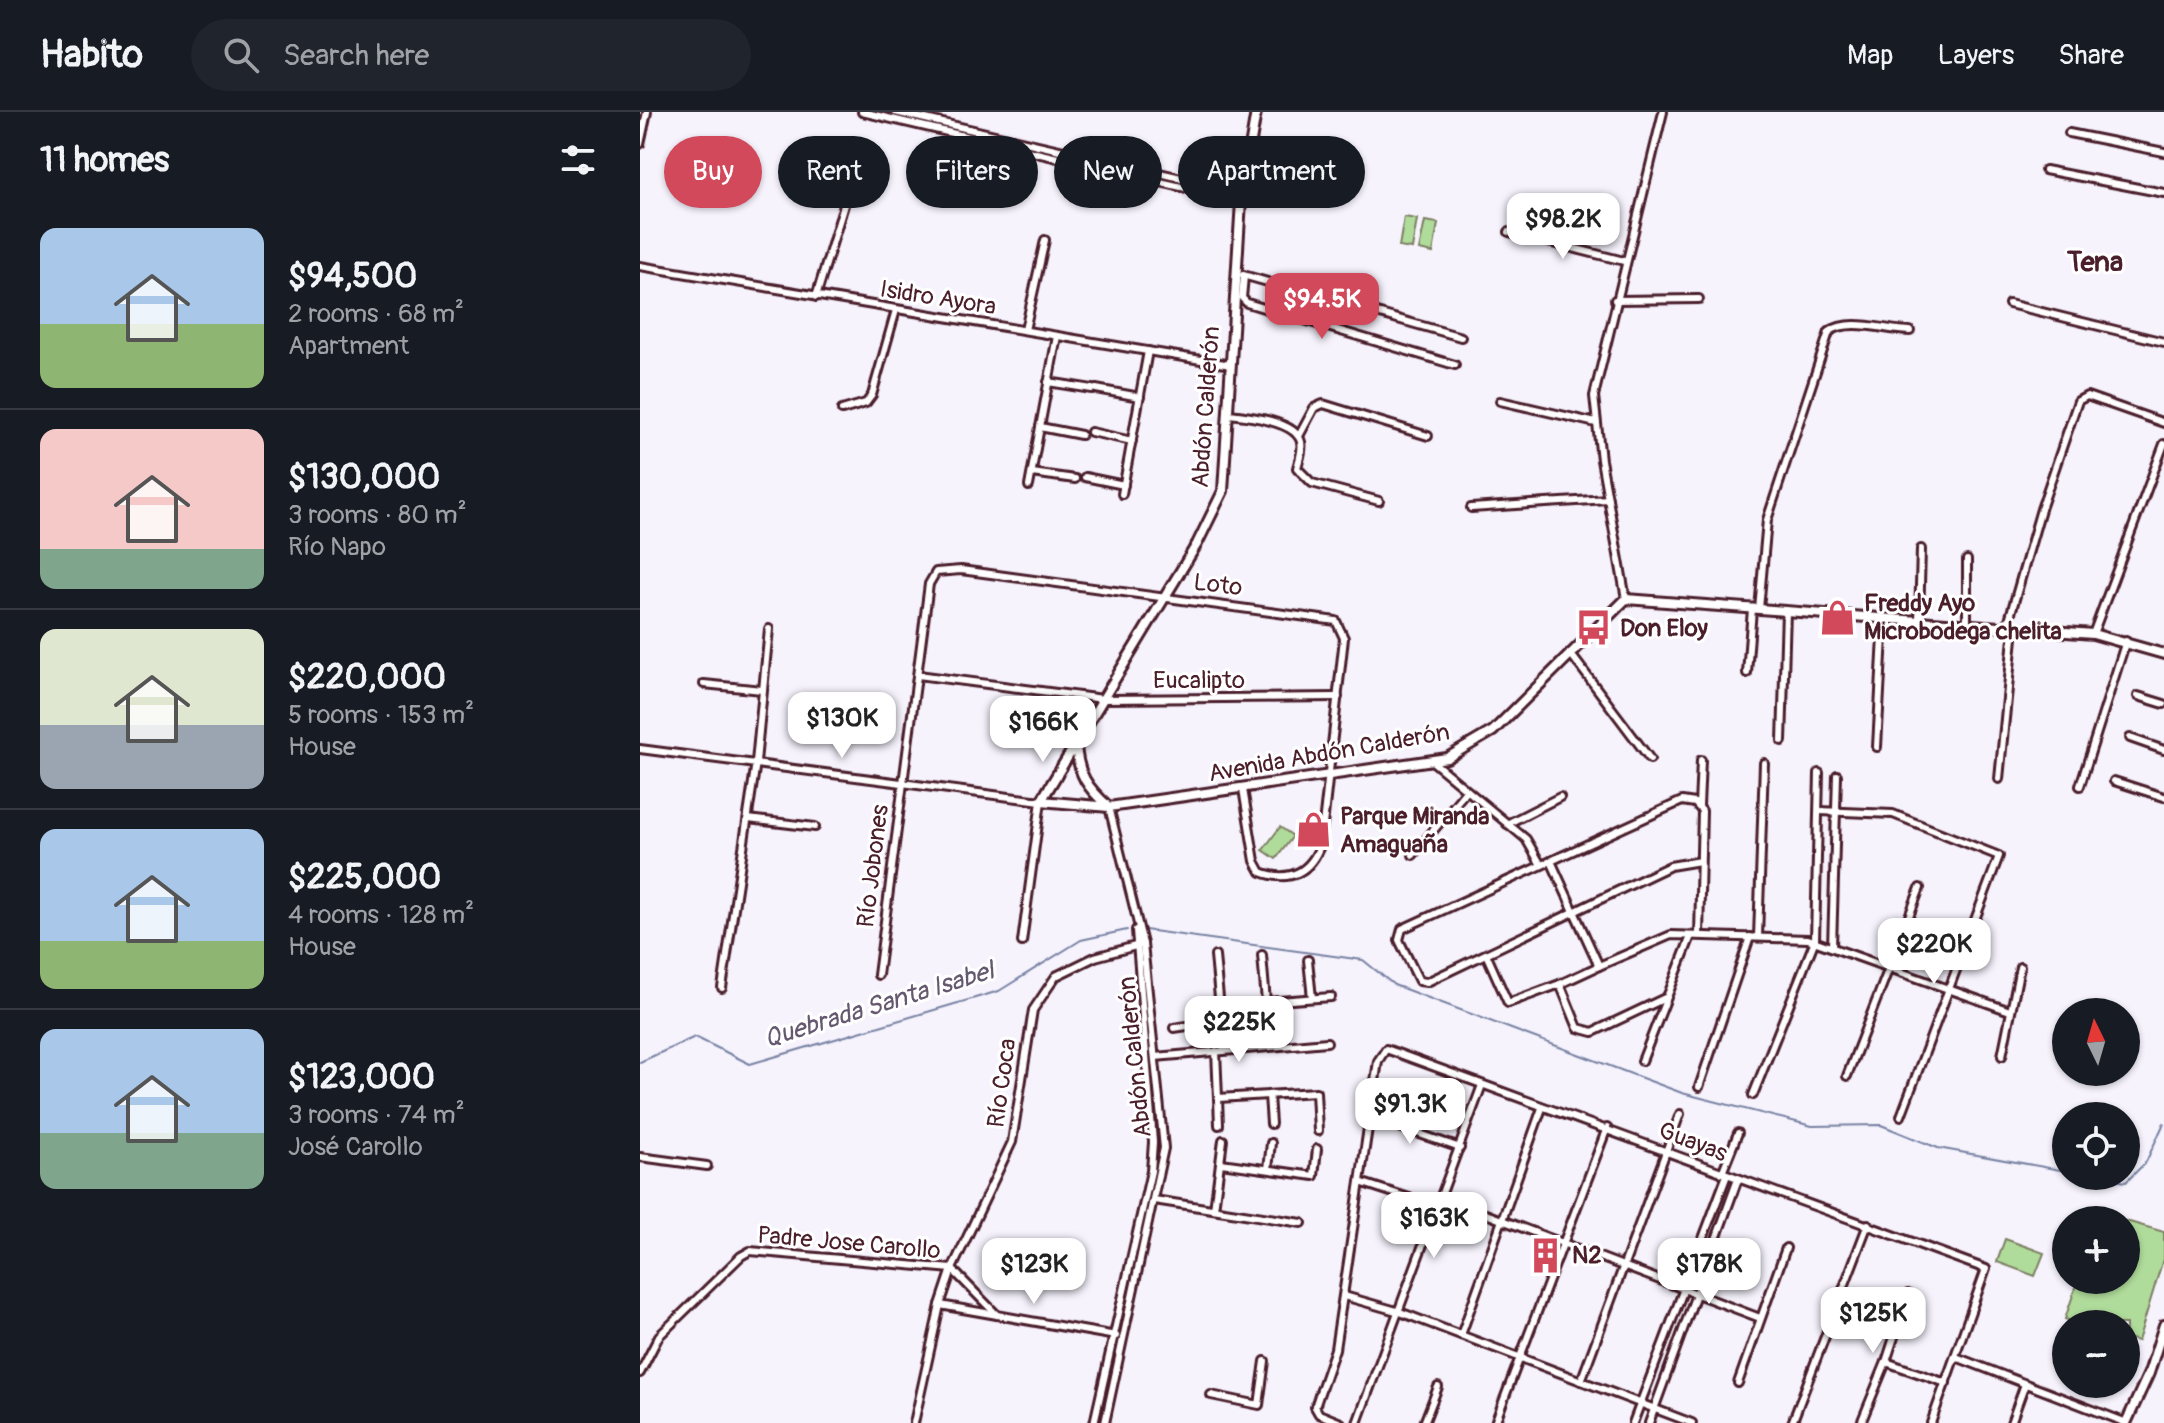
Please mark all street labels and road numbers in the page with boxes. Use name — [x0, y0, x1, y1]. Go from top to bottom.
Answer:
street label: Isidro Ayora — [878, 275, 998, 321]
street label: Abdón Calderón — [1186, 325, 1226, 489]
street label: Loto — [1192, 568, 1244, 602]
street label: Eucalipto — [1153, 666, 1245, 695]
street label: Avenida Abdón Calderón — [1206, 718, 1452, 788]
street label: Río Jobones — [851, 803, 895, 929]
street label: Abdón Calderón — [1112, 975, 1158, 1139]
street label: Río Coca — [981, 1037, 1023, 1129]
street label: Guayas — [1655, 1116, 1732, 1168]
street label: Padre Jose Carollo — [756, 1221, 942, 1265]

